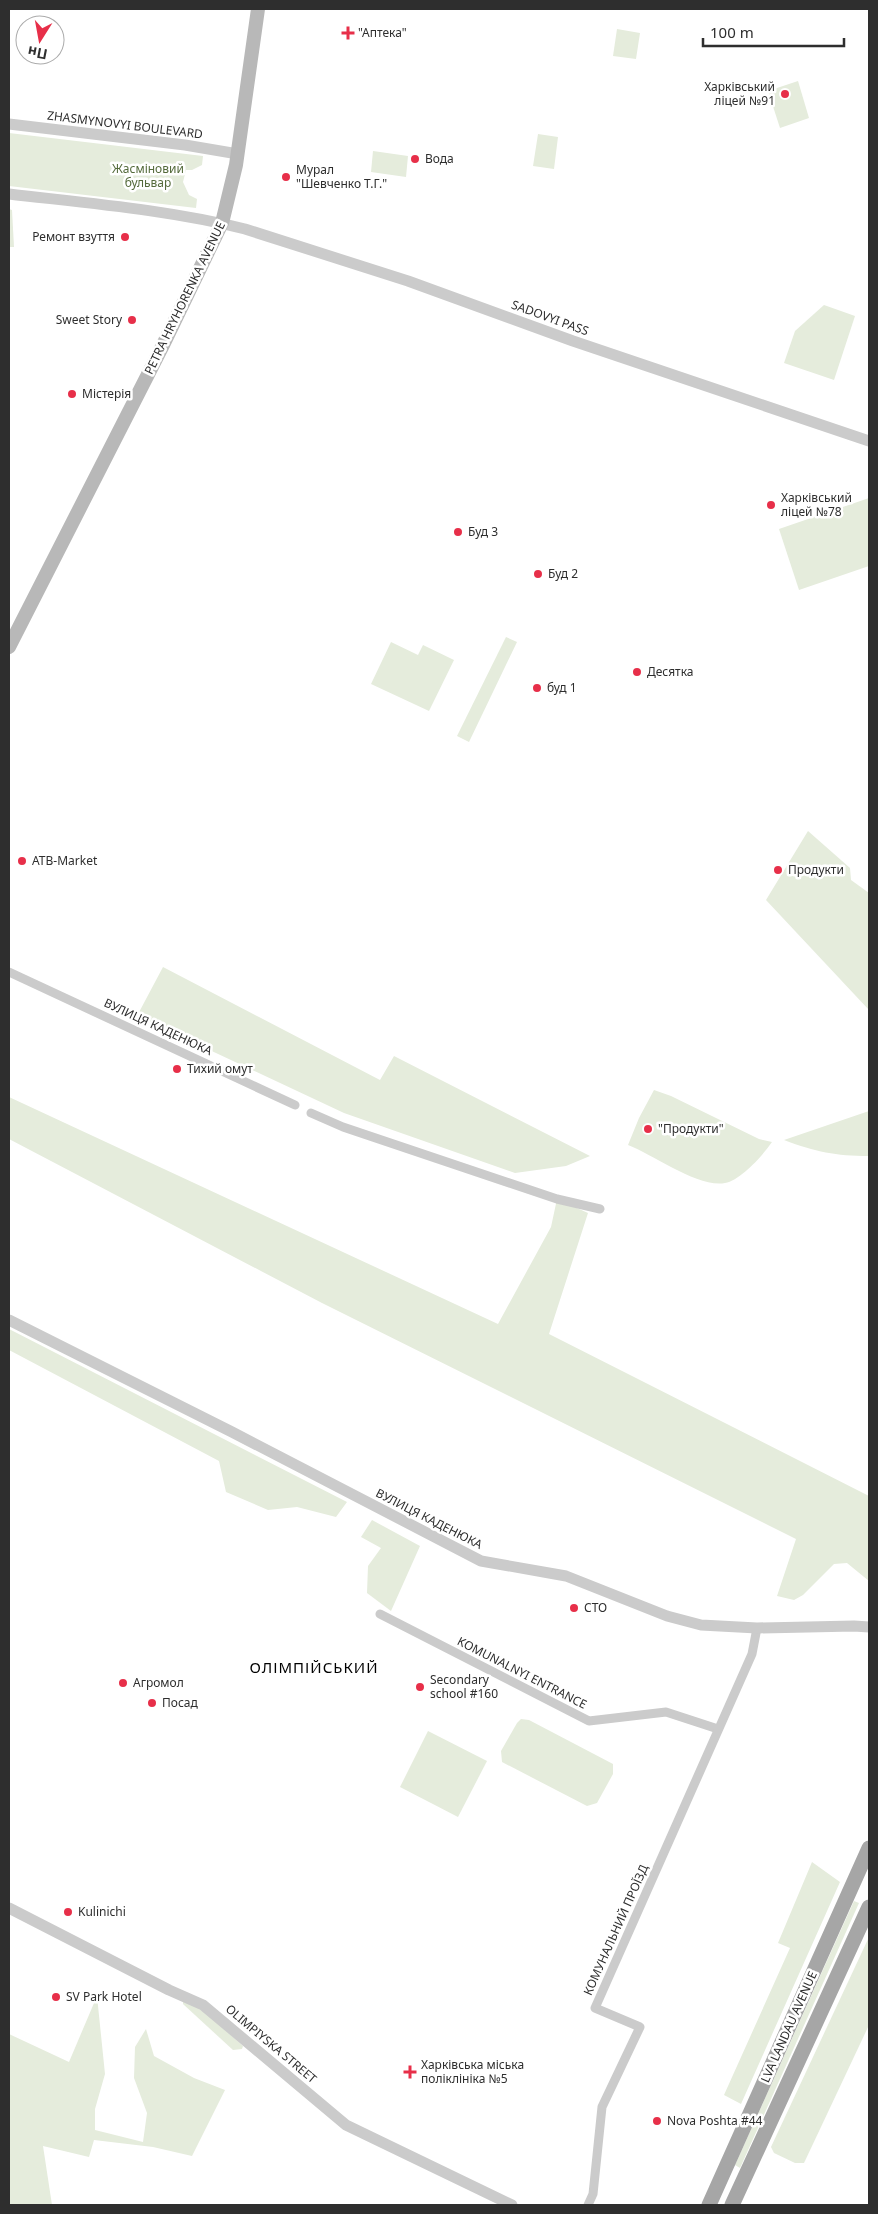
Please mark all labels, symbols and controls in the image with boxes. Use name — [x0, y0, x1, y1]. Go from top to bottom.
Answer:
north arrow — [15, 15, 65, 65]
scale bar — [703, 15, 844, 47]
text: 100 m — [710, 22, 754, 42]
place label: "Аптека" — [358, 24, 407, 41]
marker: "Аптека" — [342, 27, 354, 39]
text: Пн — [26, 42, 49, 64]
place label: Харківський ліцей №91 — [704, 78, 775, 109]
marker: Харківський ліцей №91 — [779, 88, 791, 100]
street label: ZHASMYNOVYI BOULEVARD — [46, 107, 204, 143]
place label: Вода — [425, 150, 454, 167]
marker: Вода — [409, 153, 421, 165]
park label: Жасміновий бульвар — [112, 160, 184, 191]
place label: Мурал "Шевченко Т.Г." — [296, 161, 387, 192]
marker: Мурал "Шевченко Т.Г." — [280, 171, 292, 183]
street label: PETRA HRYHORENKA АVENUE — [140, 219, 229, 377]
place label: Ремонт взуття — [32, 228, 115, 245]
marker: Ремонт взуття — [119, 231, 131, 243]
street label: SADOVYI PASS — [509, 296, 592, 340]
place label: Sweet Story — [56, 311, 123, 328]
marker: Sweet Story — [126, 314, 138, 326]
place label: Містерія — [82, 385, 131, 402]
marker: Містерія — [66, 388, 78, 400]
place label: Харківський ліцей №78 — [781, 489, 852, 520]
marker: Харківський ліцей №78 — [765, 499, 777, 511]
place label: Буд 3 — [468, 523, 498, 540]
marker: Буд 3 — [452, 526, 464, 538]
place label: Буд 2 — [548, 565, 578, 582]
marker: Буд 2 — [532, 568, 544, 580]
place label: Десятка — [647, 663, 693, 680]
marker: Десятка — [631, 666, 643, 678]
place label: буд 1 — [547, 679, 577, 696]
marker: буд 1 — [531, 682, 543, 694]
place label: ATB-Market — [32, 852, 98, 869]
marker: ATB-Market — [16, 855, 28, 867]
place label: Продукти — [788, 861, 844, 878]
marker: Продукти — [772, 864, 784, 876]
street label: ВУЛИЦЯ КАДЕНЮКА — [101, 994, 216, 1059]
place label: Тихий омут — [187, 1060, 253, 1077]
marker: Тихий омут — [171, 1063, 183, 1075]
place label: "Продукти" — [658, 1120, 724, 1137]
marker: "Продукти" — [642, 1123, 654, 1135]
street label: ВУЛИЦЯ КАДЕНЮКА — [373, 1484, 486, 1553]
place label: СТО — [584, 1599, 607, 1616]
marker: СТО — [568, 1602, 580, 1614]
street label: KOMUNALNYI ENTRANCE — [454, 1632, 590, 1713]
district label: ОЛІМПІЙСЬКИЙ — [250, 1657, 378, 1677]
place label: Secondary school #160 — [430, 1671, 498, 1702]
place label: Агромол — [133, 1674, 184, 1691]
marker: Агромол — [117, 1677, 129, 1689]
marker: Secondary school #160 — [414, 1681, 426, 1693]
place label: Посад — [162, 1694, 199, 1711]
marker: Посад — [146, 1697, 158, 1709]
street label: КОМУНАЛЬНИЙ ПРОЇЗД — [579, 1862, 652, 1998]
place label: Kulinichi — [78, 1903, 126, 1920]
marker: Kulinichi — [62, 1906, 74, 1918]
street label: LVA LANDAU AVENUE — [756, 1968, 821, 2085]
place label: SV Park Hotel — [66, 1988, 142, 2005]
marker: SV Park Hotel — [50, 1991, 62, 2003]
street label: OLIMPIYSKA STREET — [222, 2000, 321, 2087]
place label: Харківська міська поліклініка №5 — [421, 2056, 524, 2087]
marker: Харківська міська поліклініка №5 — [403, 2065, 417, 2079]
place label: Nova Poshta #44 — [667, 2112, 763, 2129]
marker: Nova Poshta #44 — [651, 2115, 663, 2127]

